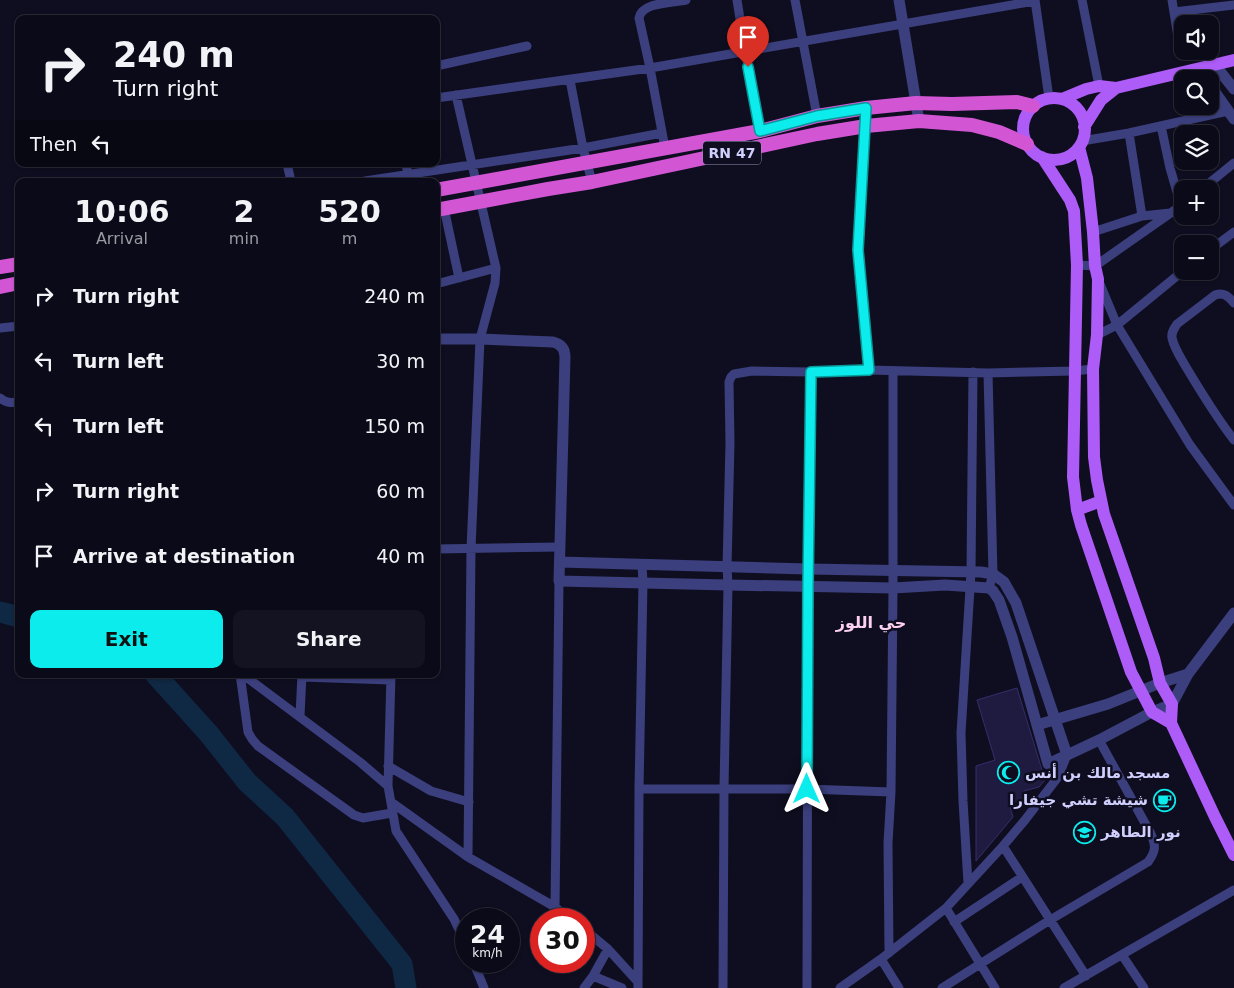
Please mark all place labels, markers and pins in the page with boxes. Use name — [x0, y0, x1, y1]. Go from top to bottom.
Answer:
pin — [727, 16, 769, 67]
mosque icon: مسجد مالك بن أنس — [997, 761, 1021, 785]
place label: مسجد مالك بن أنس — [1025, 763, 1170, 782]
cafe icon: شيشة تشي جيفارا — [1152, 788, 1176, 812]
place label: شيشة تشي جيفارا — [1009, 791, 1148, 809]
school or university icon: نور الطاهر — [1073, 820, 1097, 844]
place label: نور الطاهر — [1100, 823, 1181, 841]

